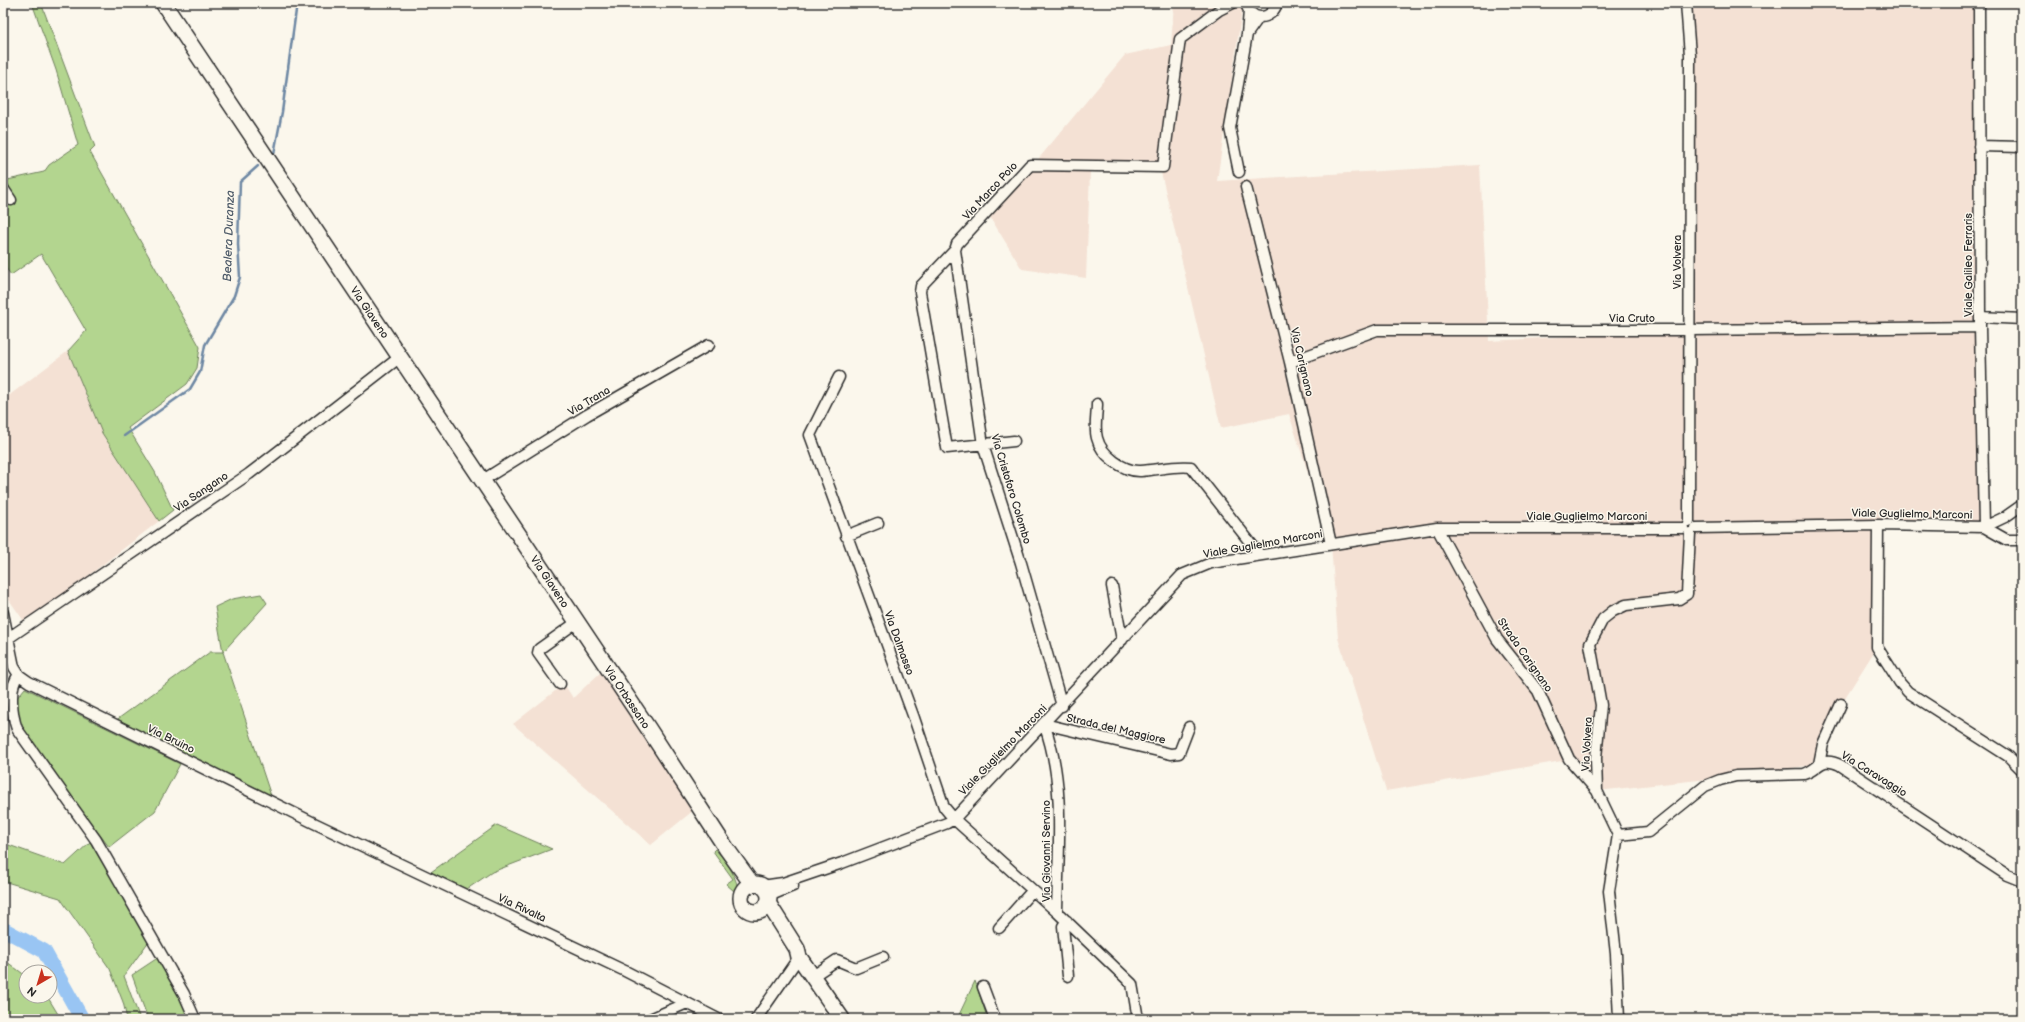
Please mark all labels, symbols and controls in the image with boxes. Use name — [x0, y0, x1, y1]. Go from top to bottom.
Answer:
street label: Via Marco Polo — [960, 159, 1020, 223]
water label: Bealera Duranza — [220, 190, 238, 282]
street label: Viale Galileo Ferraris — [1962, 213, 1975, 317]
street label: Via Volvera — [1671, 235, 1684, 289]
street label: Via Giaveno — [348, 284, 392, 341]
street label: Via Cruto — [1609, 312, 1655, 325]
street label: Via Carignano — [1288, 326, 1316, 398]
street label: Via Trana — [566, 383, 612, 419]
street label: Via Cristoforo Colombo — [988, 433, 1034, 545]
street label: Via Sangano — [171, 469, 231, 515]
street label: Viale Guglielmo Marconi — [1851, 506, 1973, 522]
street label: Viale Guglielmo Marconi — [1527, 510, 1647, 523]
street label: Viale Guglielmo Marconi — [1202, 527, 1324, 561]
street label: Via Giaveno — [528, 553, 572, 610]
street label: Via Dalmasso — [881, 609, 917, 677]
street label: Strada Carignano — [1495, 615, 1555, 695]
street label: Via Orbassano — [602, 663, 653, 731]
street label: Viale Guglielmo Marconi — [956, 702, 1050, 798]
street label: Strada del Maggiore — [1065, 711, 1167, 747]
street label: Via Volvera — [1579, 716, 1595, 772]
street label: Via Bruino — [145, 722, 197, 756]
street label: Via Caravaggio — [1839, 748, 1909, 800]
street label: Via Giovanni Servino — [1040, 800, 1053, 902]
street label: Via Rivalta — [496, 891, 548, 925]
north arrow — [18, 964, 58, 1004]
text: N — [25, 984, 39, 999]

